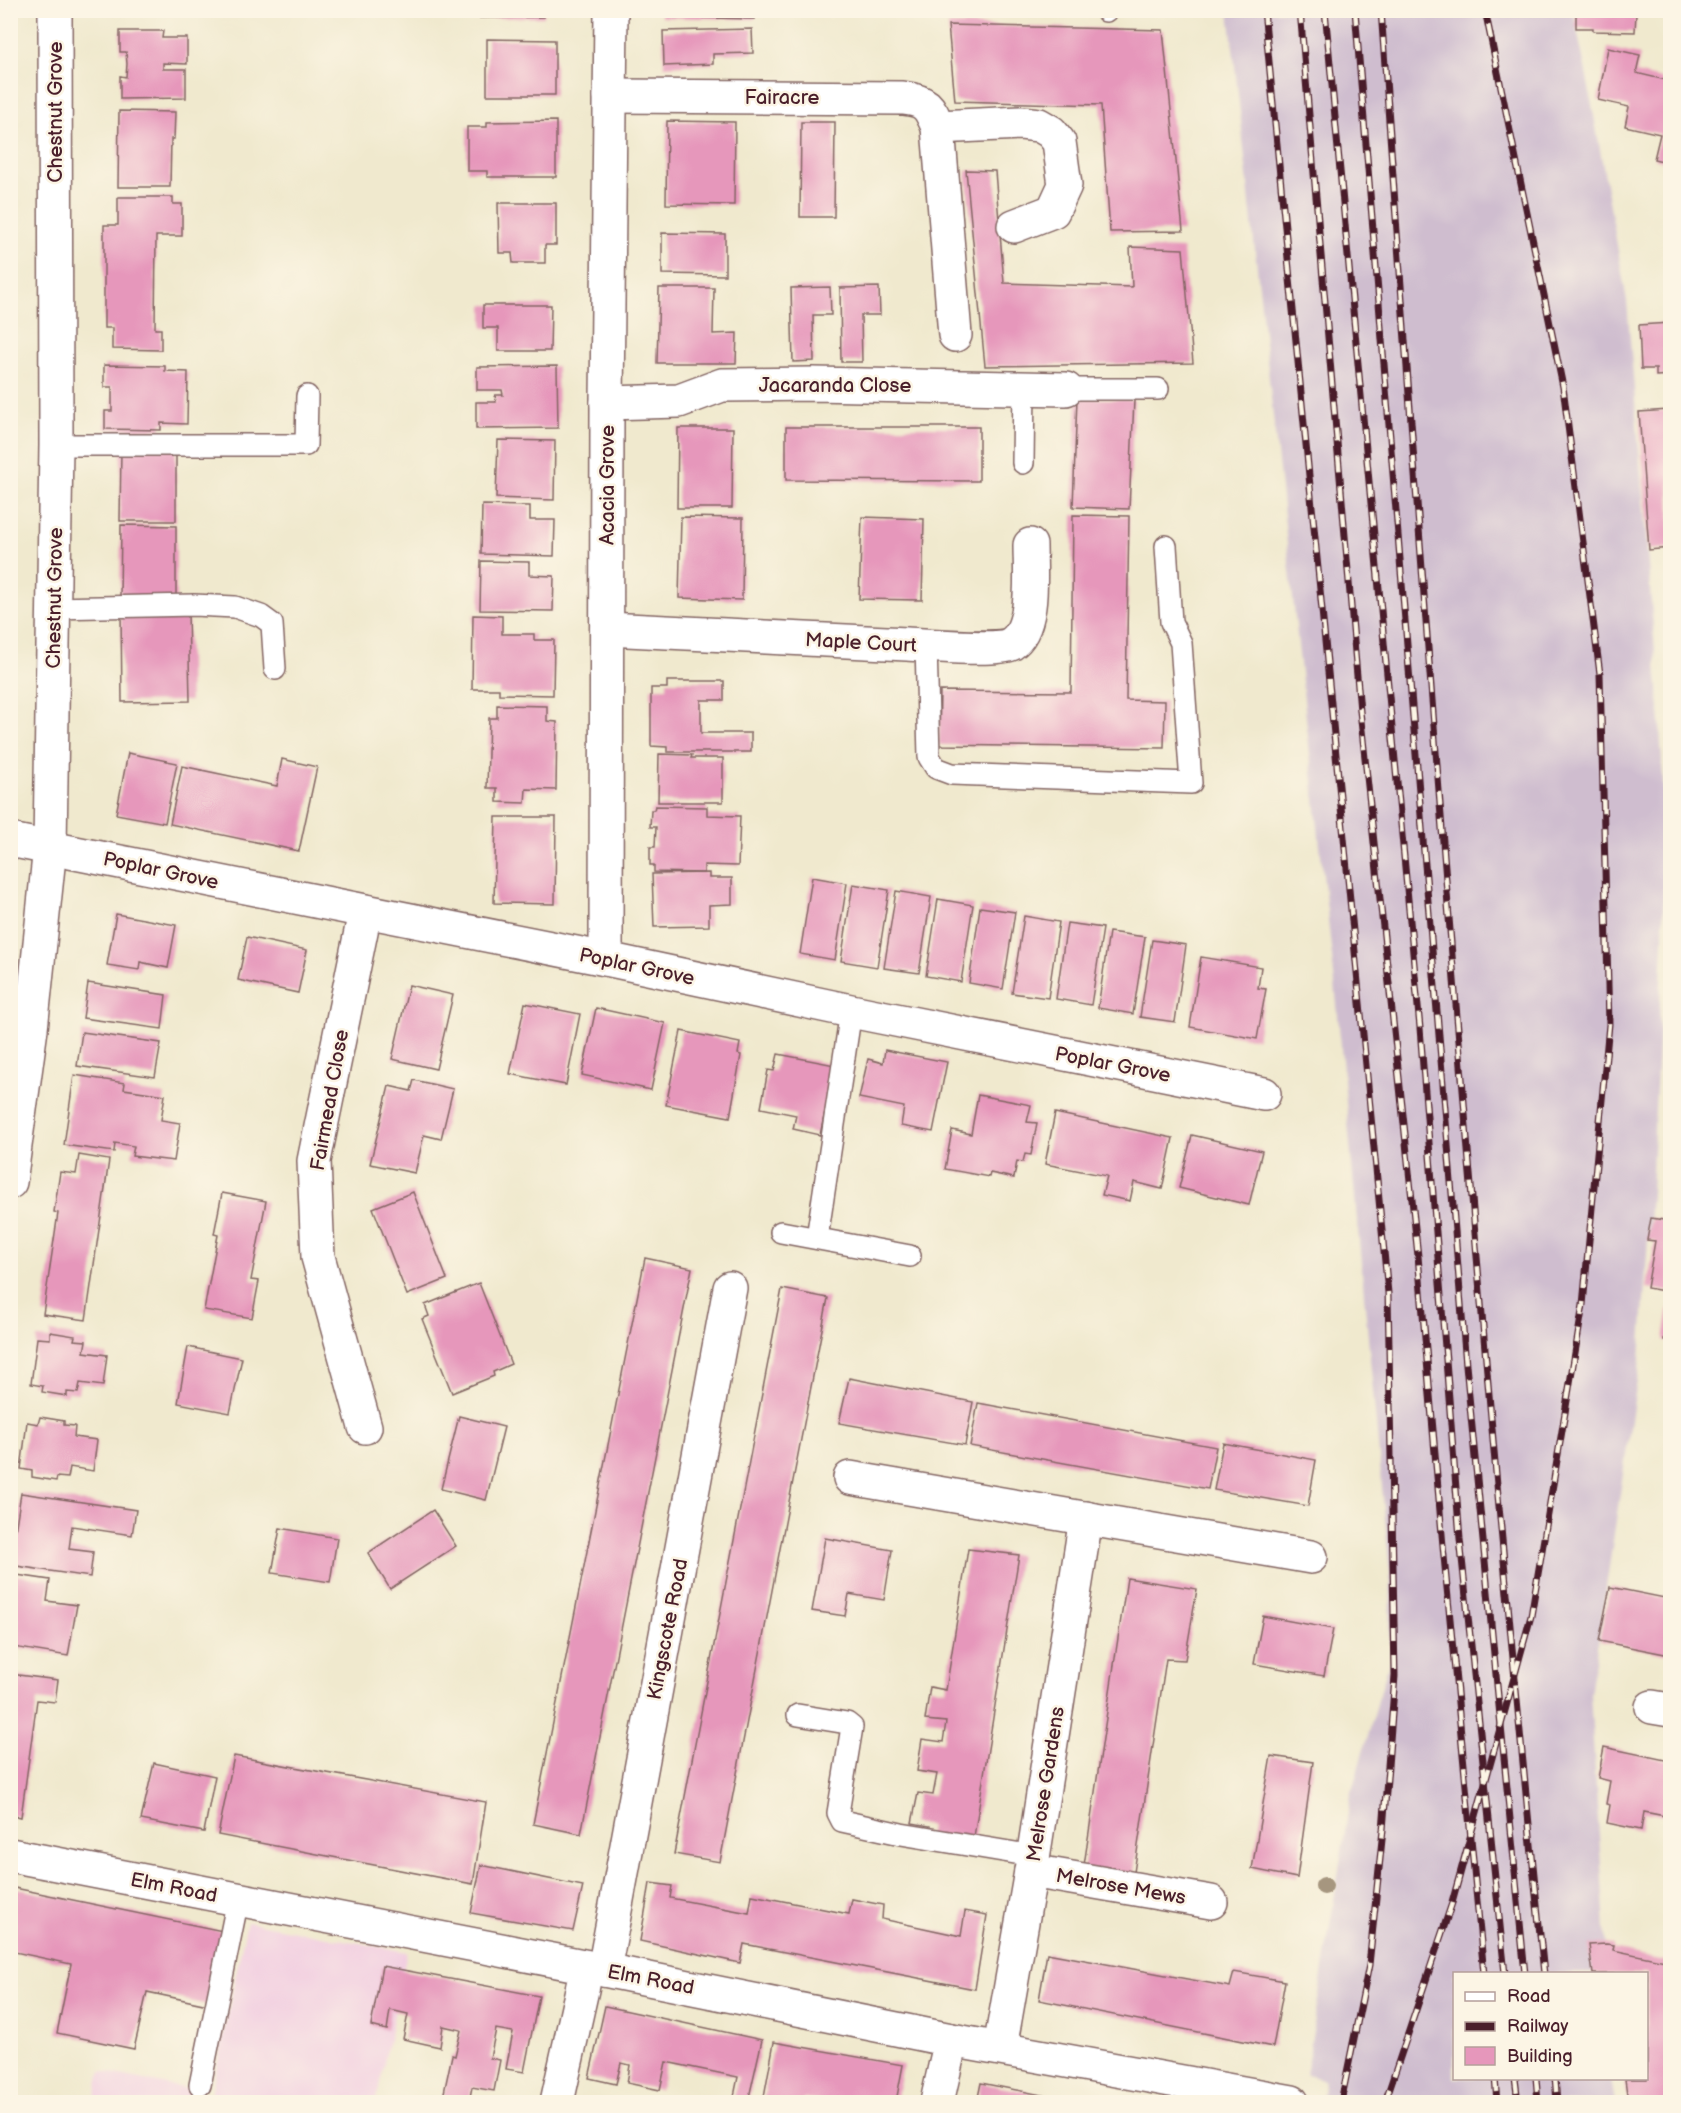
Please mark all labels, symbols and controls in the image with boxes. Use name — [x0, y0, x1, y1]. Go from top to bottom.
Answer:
street label: Chestnut Grove — [44, 41, 68, 183]
street label: Fairacre — [745, 86, 820, 110]
street label: Jacaranda Close — [759, 374, 911, 398]
street label: Acacia Grove — [596, 425, 620, 545]
street label: Chestnut Grove — [42, 527, 68, 669]
street label: Maple Court — [804, 628, 917, 658]
street label: Poplar Grove — [101, 847, 221, 895]
street label: Poplar Grove — [577, 943, 697, 991]
street label: Fairmead Close — [306, 1028, 354, 1173]
street label: Poplar Grove — [1053, 1042, 1173, 1088]
street label: Kingscote Road — [643, 1557, 693, 1702]
street label: Melrose Gardens — [1022, 1705, 1070, 1863]
street label: Melrose Mews — [1054, 1864, 1188, 1910]
street label: Elm Road — [128, 1868, 219, 1908]
street label: Elm Road — [605, 1960, 696, 2000]
legend — [1453, 1972, 1648, 2080]
text: Road — [1507, 1986, 1551, 2007]
text: Railway — [1507, 2016, 1569, 2037]
text: Building — [1507, 2046, 1573, 2067]

